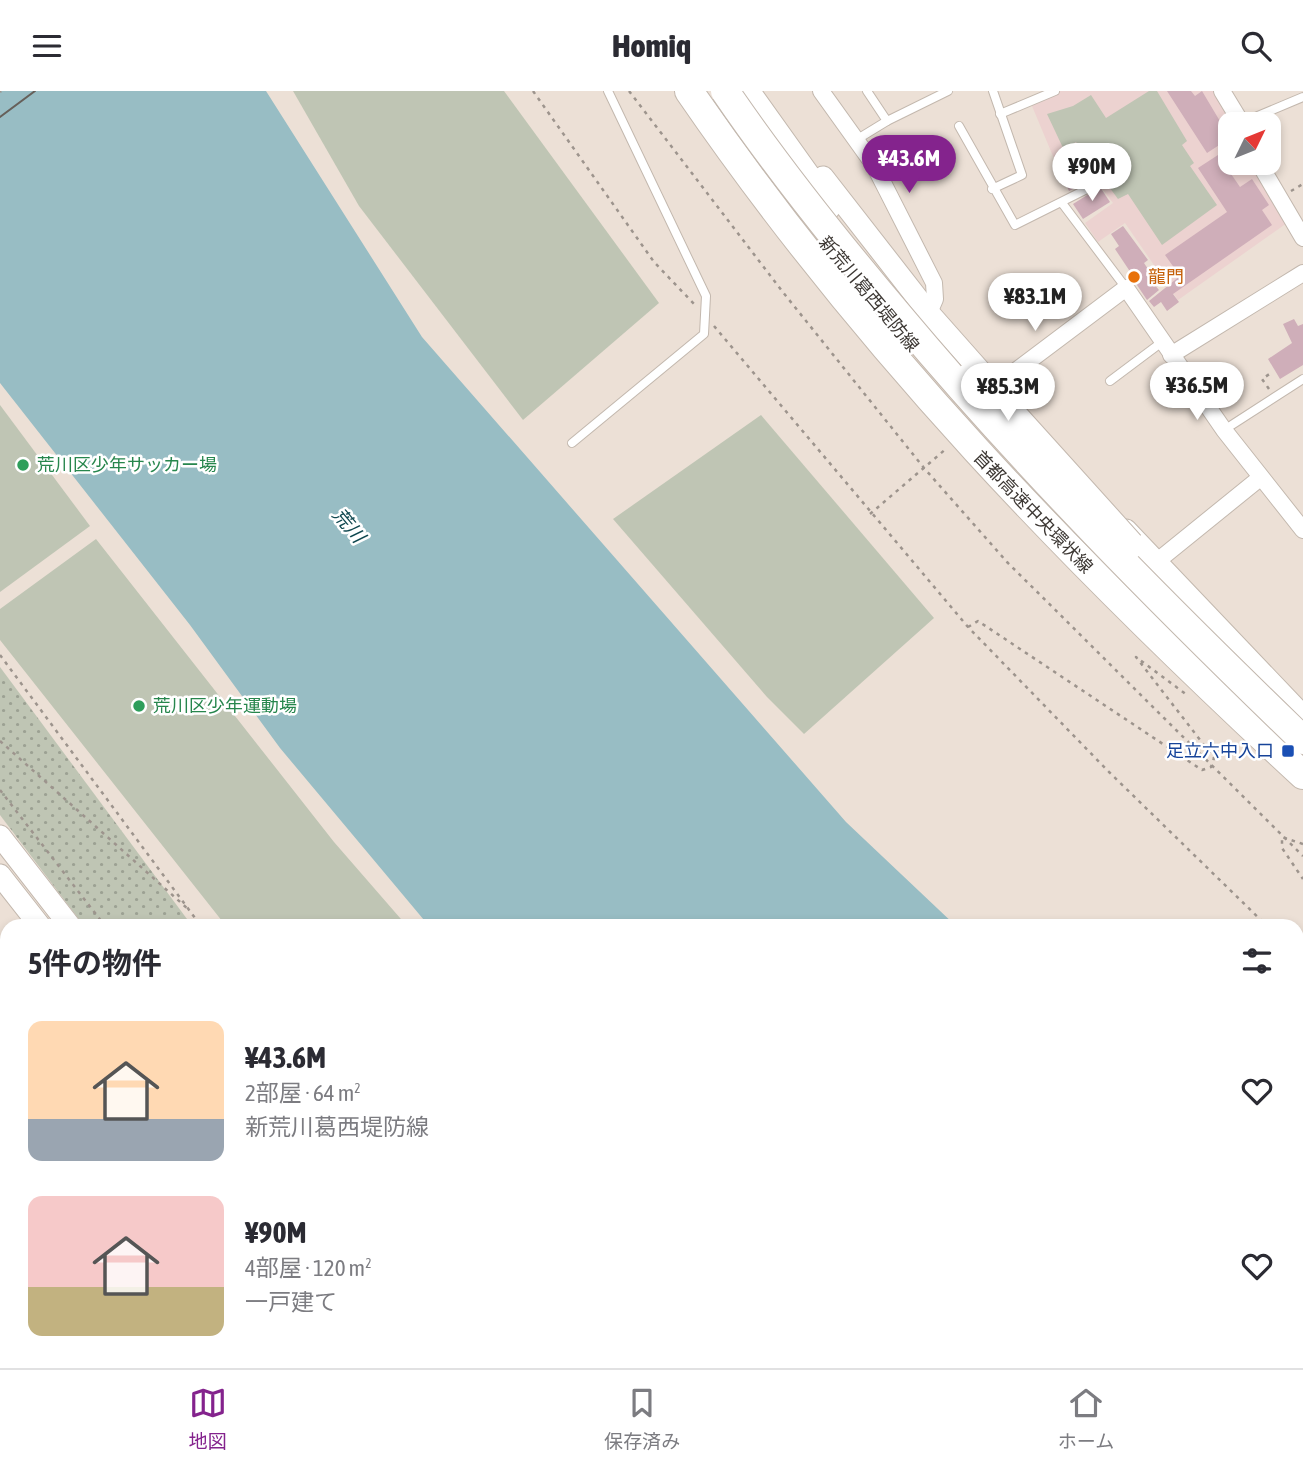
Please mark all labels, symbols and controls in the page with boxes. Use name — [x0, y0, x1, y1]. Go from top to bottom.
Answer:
icon: menu — [28, 27, 66, 65]
text: Homiq — [612, 27, 691, 64]
icon: search — [1237, 27, 1275, 65]
north arrow — [1218, 112, 1281, 175]
map controls — [1218, 112, 1281, 175]
pin: ¥43.6M — [852, 135, 966, 195]
pin: ¥90M — [1051, 143, 1133, 203]
text: ¥43.6M — [878, 145, 940, 171]
text: ¥90M — [1068, 153, 1116, 179]
street label: 新荒川葛西堤防線 — [815, 232, 924, 356]
place label: 龍門 — [1148, 266, 1184, 287]
marker: 龍門 — [1126, 269, 1142, 285]
pin: ¥83.1M — [978, 273, 1092, 333]
text: ¥83.1M — [1004, 283, 1066, 309]
pin: ¥85.3M — [951, 363, 1065, 423]
pin: ¥36.5M — [1140, 363, 1254, 422]
text: ¥36.5M — [1166, 372, 1228, 398]
text: ¥85.3M — [977, 373, 1039, 399]
street label: 首都高速中央環状線 — [970, 446, 1097, 577]
place label: 荒川区少年サッカー場 — [37, 454, 217, 475]
marker: 荒川区少年サッカー場 — [15, 457, 31, 473]
water label: 荒川 — [328, 503, 371, 548]
place label: 荒川区少年運動場 — [153, 695, 297, 716]
marker: 荒川区少年運動場 — [131, 698, 147, 714]
place label: 足立六中入口 — [1166, 740, 1274, 761]
marker: 足立六中入口 — [1280, 743, 1296, 759]
icon: filters — [1238, 942, 1276, 980]
text: 5件の物件 — [28, 946, 162, 980]
text: ¥43.6M — [245, 1040, 326, 1074]
icon: home — [84, 1049, 168, 1133]
icon: heart — [1238, 1072, 1276, 1110]
text: 2部屋 · 64 m² — [245, 1080, 361, 1106]
text: 新荒川葛西堤防線 — [245, 1114, 429, 1140]
text: ¥90M — [245, 1215, 307, 1249]
icon: home — [84, 1224, 168, 1308]
icon: heart — [1238, 1247, 1276, 1285]
text: 4部屋 · 120 m² — [245, 1255, 372, 1281]
text: 一戸建て — [245, 1289, 337, 1315]
tab: 地図 — [189, 1384, 227, 1453]
tab: 保存済み — [604, 1384, 680, 1453]
tab: ホーム — [1058, 1384, 1114, 1453]

